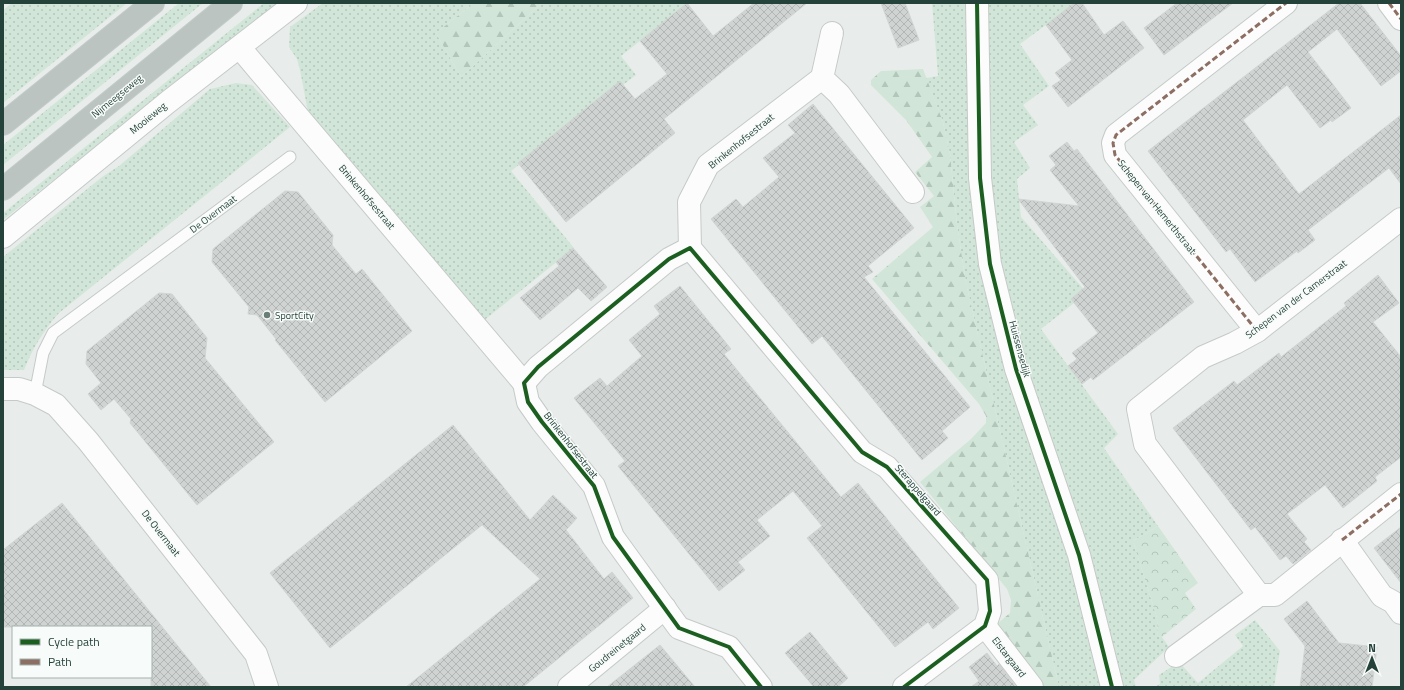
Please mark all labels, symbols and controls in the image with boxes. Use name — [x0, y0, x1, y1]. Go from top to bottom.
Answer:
street label: Nijmeegseweg — [88, 71, 146, 121]
street label: Mooieweg — [126, 98, 170, 138]
street label: Brinkenhofsestraat — [705, 109, 778, 172]
street label: Schepen van Hemerthstraat — [1114, 156, 1200, 258]
street label: Brinkenhofsestraat — [335, 161, 399, 233]
street label: De Overmaat — [186, 191, 240, 237]
street label: Schepen van der Camerstraat — [1242, 255, 1350, 342]
place label: SportCity — [275, 308, 314, 323]
marker: SportCity — [262, 310, 272, 320]
street label: Huissensedijk — [1005, 319, 1035, 379]
street label: Brinkenhofsestraat — [540, 408, 602, 482]
street label: Sterappelgaard — [891, 461, 945, 519]
street label: De Overmaat — [138, 507, 184, 560]
street label: Goudreinetgaard — [585, 620, 649, 676]
legend — [12, 626, 152, 678]
text: Cycle path — [48, 632, 100, 651]
street label: Elstargaard — [988, 633, 1030, 681]
north arrow — [1352, 638, 1392, 678]
text: N — [1368, 640, 1376, 656]
text: Path — [48, 652, 72, 671]

